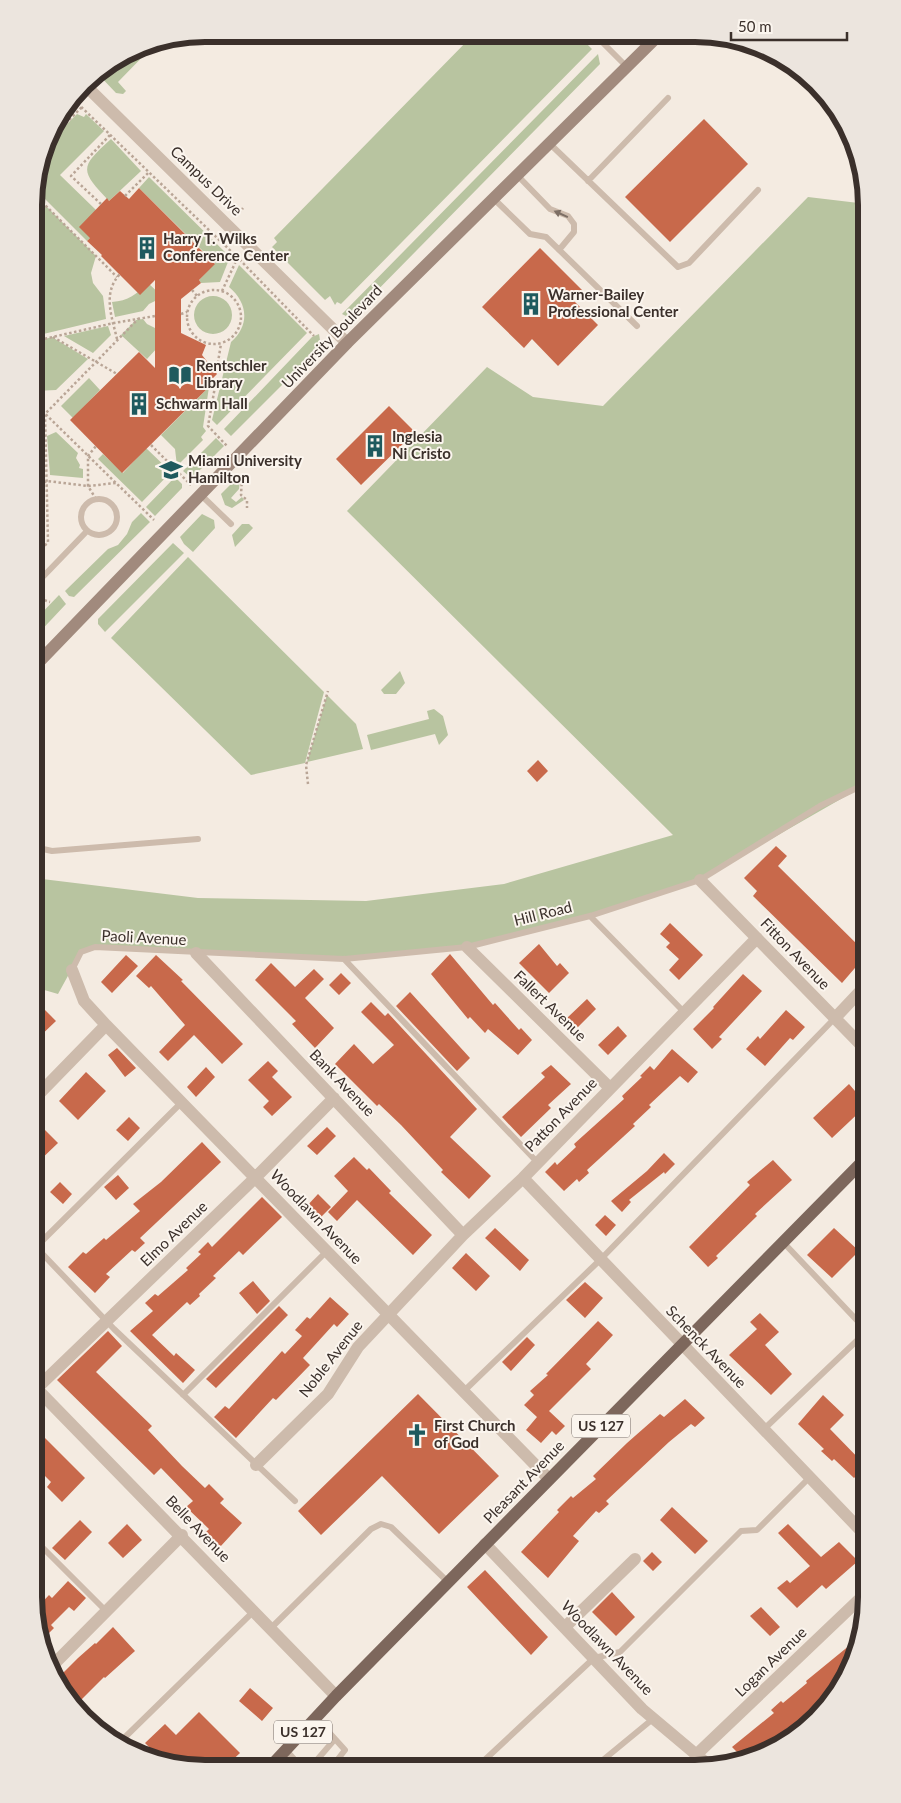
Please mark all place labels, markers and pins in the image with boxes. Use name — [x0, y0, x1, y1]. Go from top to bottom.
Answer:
place label: Harry T. Wilks Conference Center — [163, 229, 289, 264]
building icon: Harry T. Wilks Conference Center — [134, 235, 160, 261]
place label: Warner-Bailey Professional Center — [548, 285, 679, 320]
building icon: Warner-Bailey Professional Center — [518, 291, 544, 317]
place label: Rentschler Library — [196, 356, 267, 391]
library icon: Rentschler Library — [167, 362, 193, 388]
building icon: Schwarm Hall — [126, 391, 152, 417]
place label: Schwarm Hall — [156, 394, 248, 412]
place label: Inglesia Ni Cristo — [392, 427, 451, 462]
building icon: Inglesia Ni Cristo — [362, 433, 388, 459]
place label: Miami University Hamilton — [188, 451, 302, 486]
school or university icon: Miami University Hamilton — [158, 457, 184, 483]
place label: First Church of God — [434, 1416, 516, 1451]
church icon: First Church of God — [404, 1422, 430, 1448]

